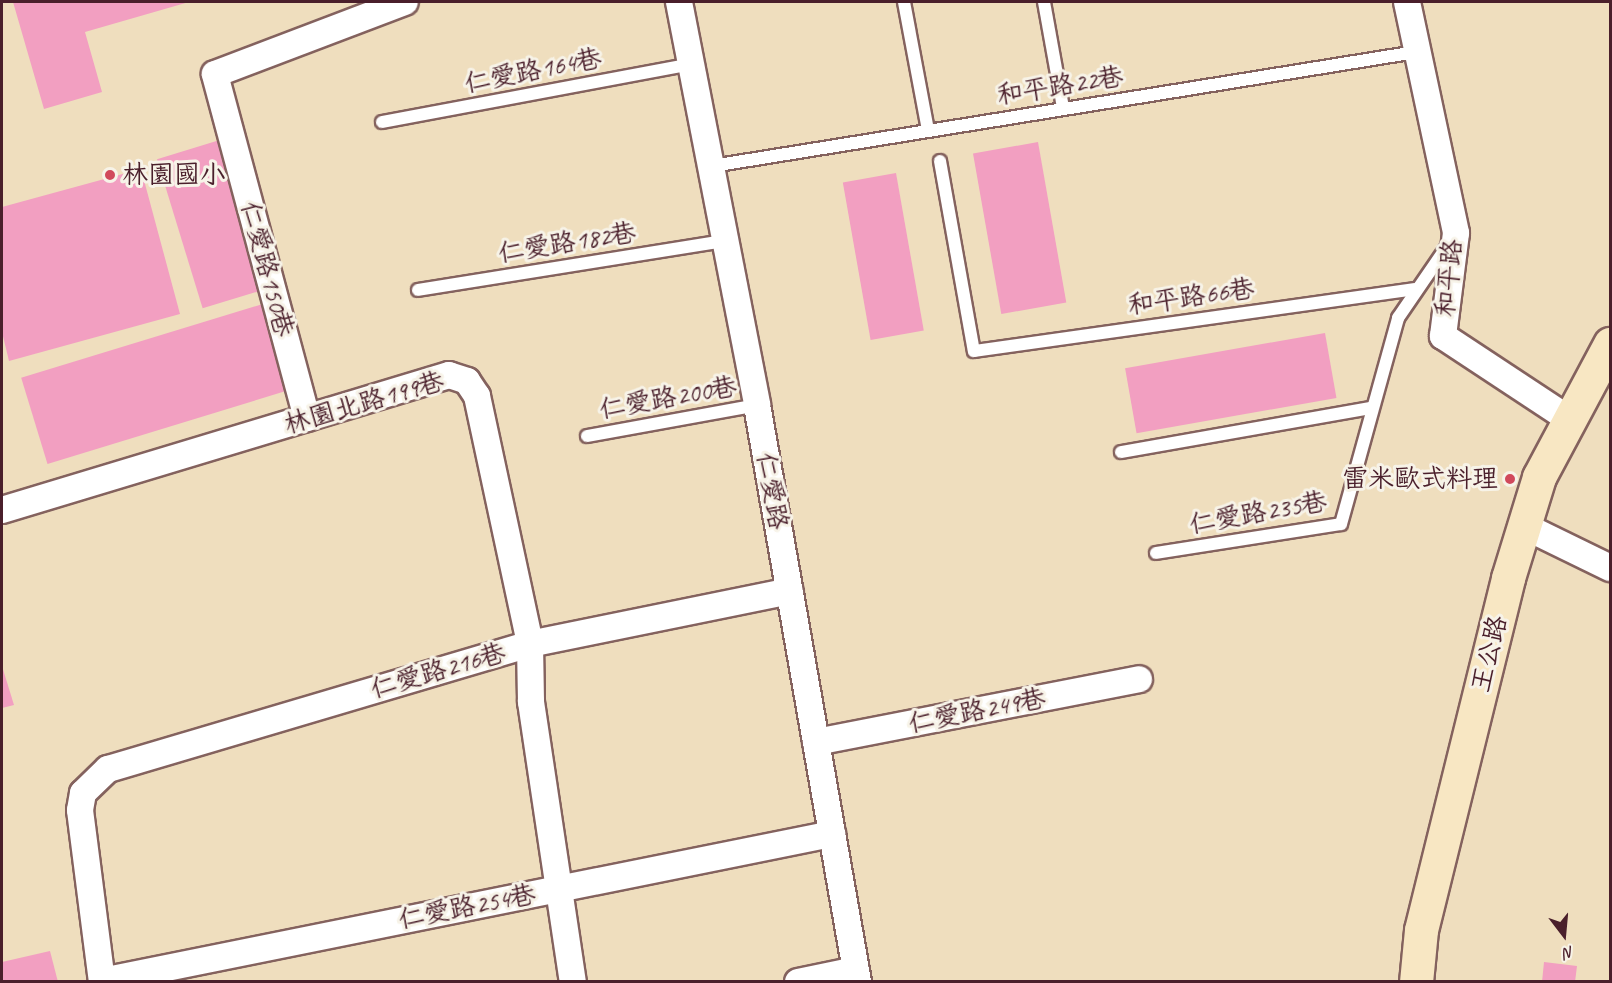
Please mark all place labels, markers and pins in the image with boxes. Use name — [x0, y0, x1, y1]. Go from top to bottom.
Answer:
place label: 林園國小 — [122, 159, 226, 191]
marker: 林園國小 — [103, 168, 117, 182]
place label: 雷米歐式料理 — [1342, 463, 1498, 495]
marker: 雷米歐式料理 — [1503, 472, 1517, 486]

